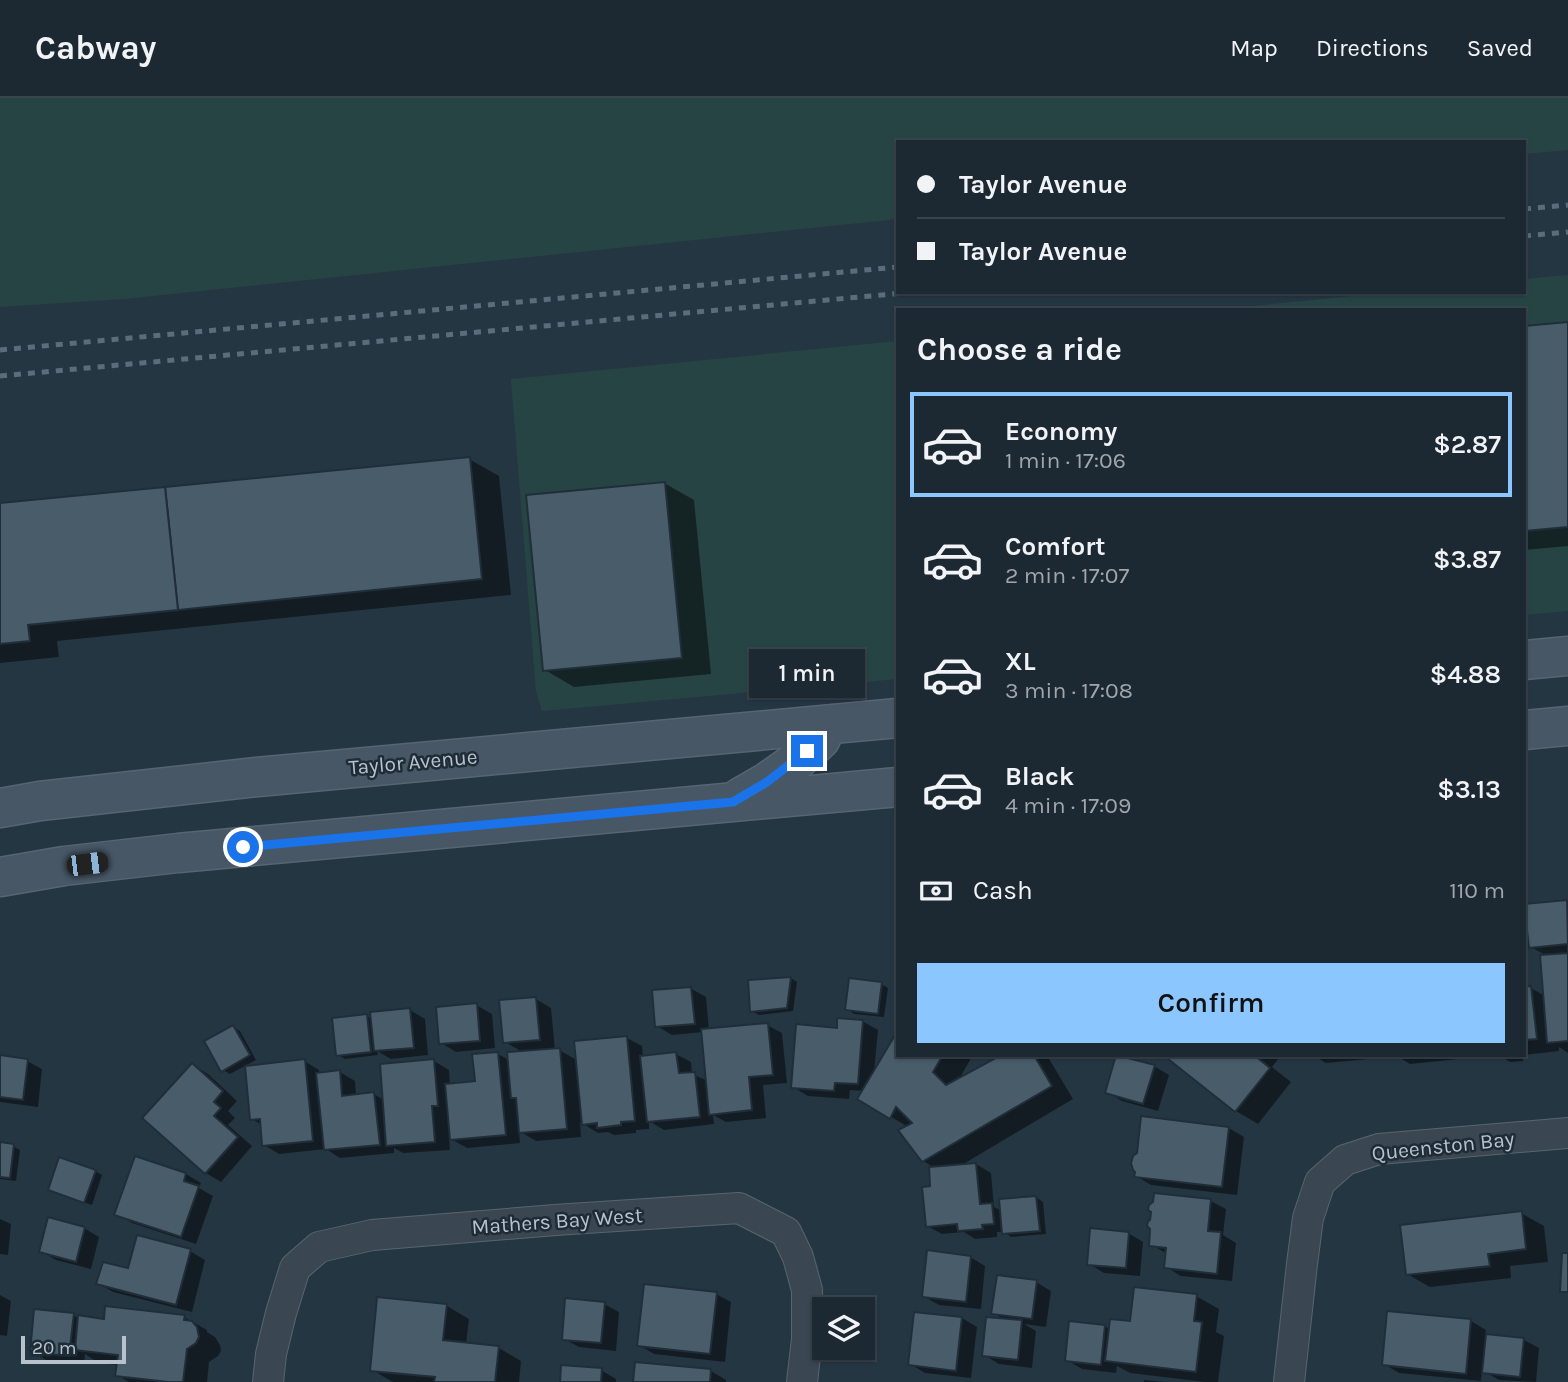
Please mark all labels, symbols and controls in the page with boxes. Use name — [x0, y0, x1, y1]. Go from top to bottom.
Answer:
text: Cabway — [35, 29, 156, 67]
text: Map — [1230, 34, 1278, 62]
text: Directions — [1316, 34, 1429, 62]
text: Saved — [1467, 34, 1533, 62]
text: Taylor Avenue — [959, 169, 1127, 200]
text: Taylor Avenue — [959, 236, 1127, 267]
text: Choose a ride — [917, 331, 1122, 368]
icon: car — [921, 413, 984, 476]
text: Economy — [1005, 416, 1117, 447]
text: $2.87 — [1433, 429, 1501, 460]
text: 1 min · 17:06 — [1005, 447, 1126, 474]
icon: car — [921, 528, 984, 591]
text: Comfort — [1005, 531, 1106, 562]
text: $3.87 — [1433, 544, 1501, 575]
text: 2 min · 17:07 — [1005, 562, 1129, 589]
icon: car — [921, 643, 984, 706]
text: XL — [1005, 646, 1036, 677]
callout: 1 min — [749, 650, 865, 698]
text: $4.88 — [1430, 659, 1501, 690]
text: 1 min — [778, 660, 836, 687]
text: 3 min · 17:08 — [1005, 677, 1133, 704]
route end — [791, 735, 823, 767]
street label: Taylor Avenue — [348, 744, 478, 780]
icon: car — [921, 758, 984, 821]
text: Black — [1005, 761, 1074, 792]
text: $3.13 — [1437, 774, 1501, 805]
text: 4 min · 17:09 — [1005, 792, 1131, 819]
route start — [227, 831, 259, 863]
car — [65, 851, 110, 877]
icon: cash — [917, 872, 955, 910]
text: Cash — [973, 875, 1033, 906]
text: 110 m — [1449, 877, 1505, 904]
button: Confirm — [917, 963, 1505, 1043]
street label: Queenston Bay — [1371, 1127, 1516, 1165]
street label: Mathers Bay West — [471, 1203, 643, 1239]
map controls — [812, 1297, 875, 1360]
button: layers — [812, 1297, 875, 1360]
scale bar — [21, 1333, 126, 1365]
text: 20 m — [32, 1337, 77, 1359]

